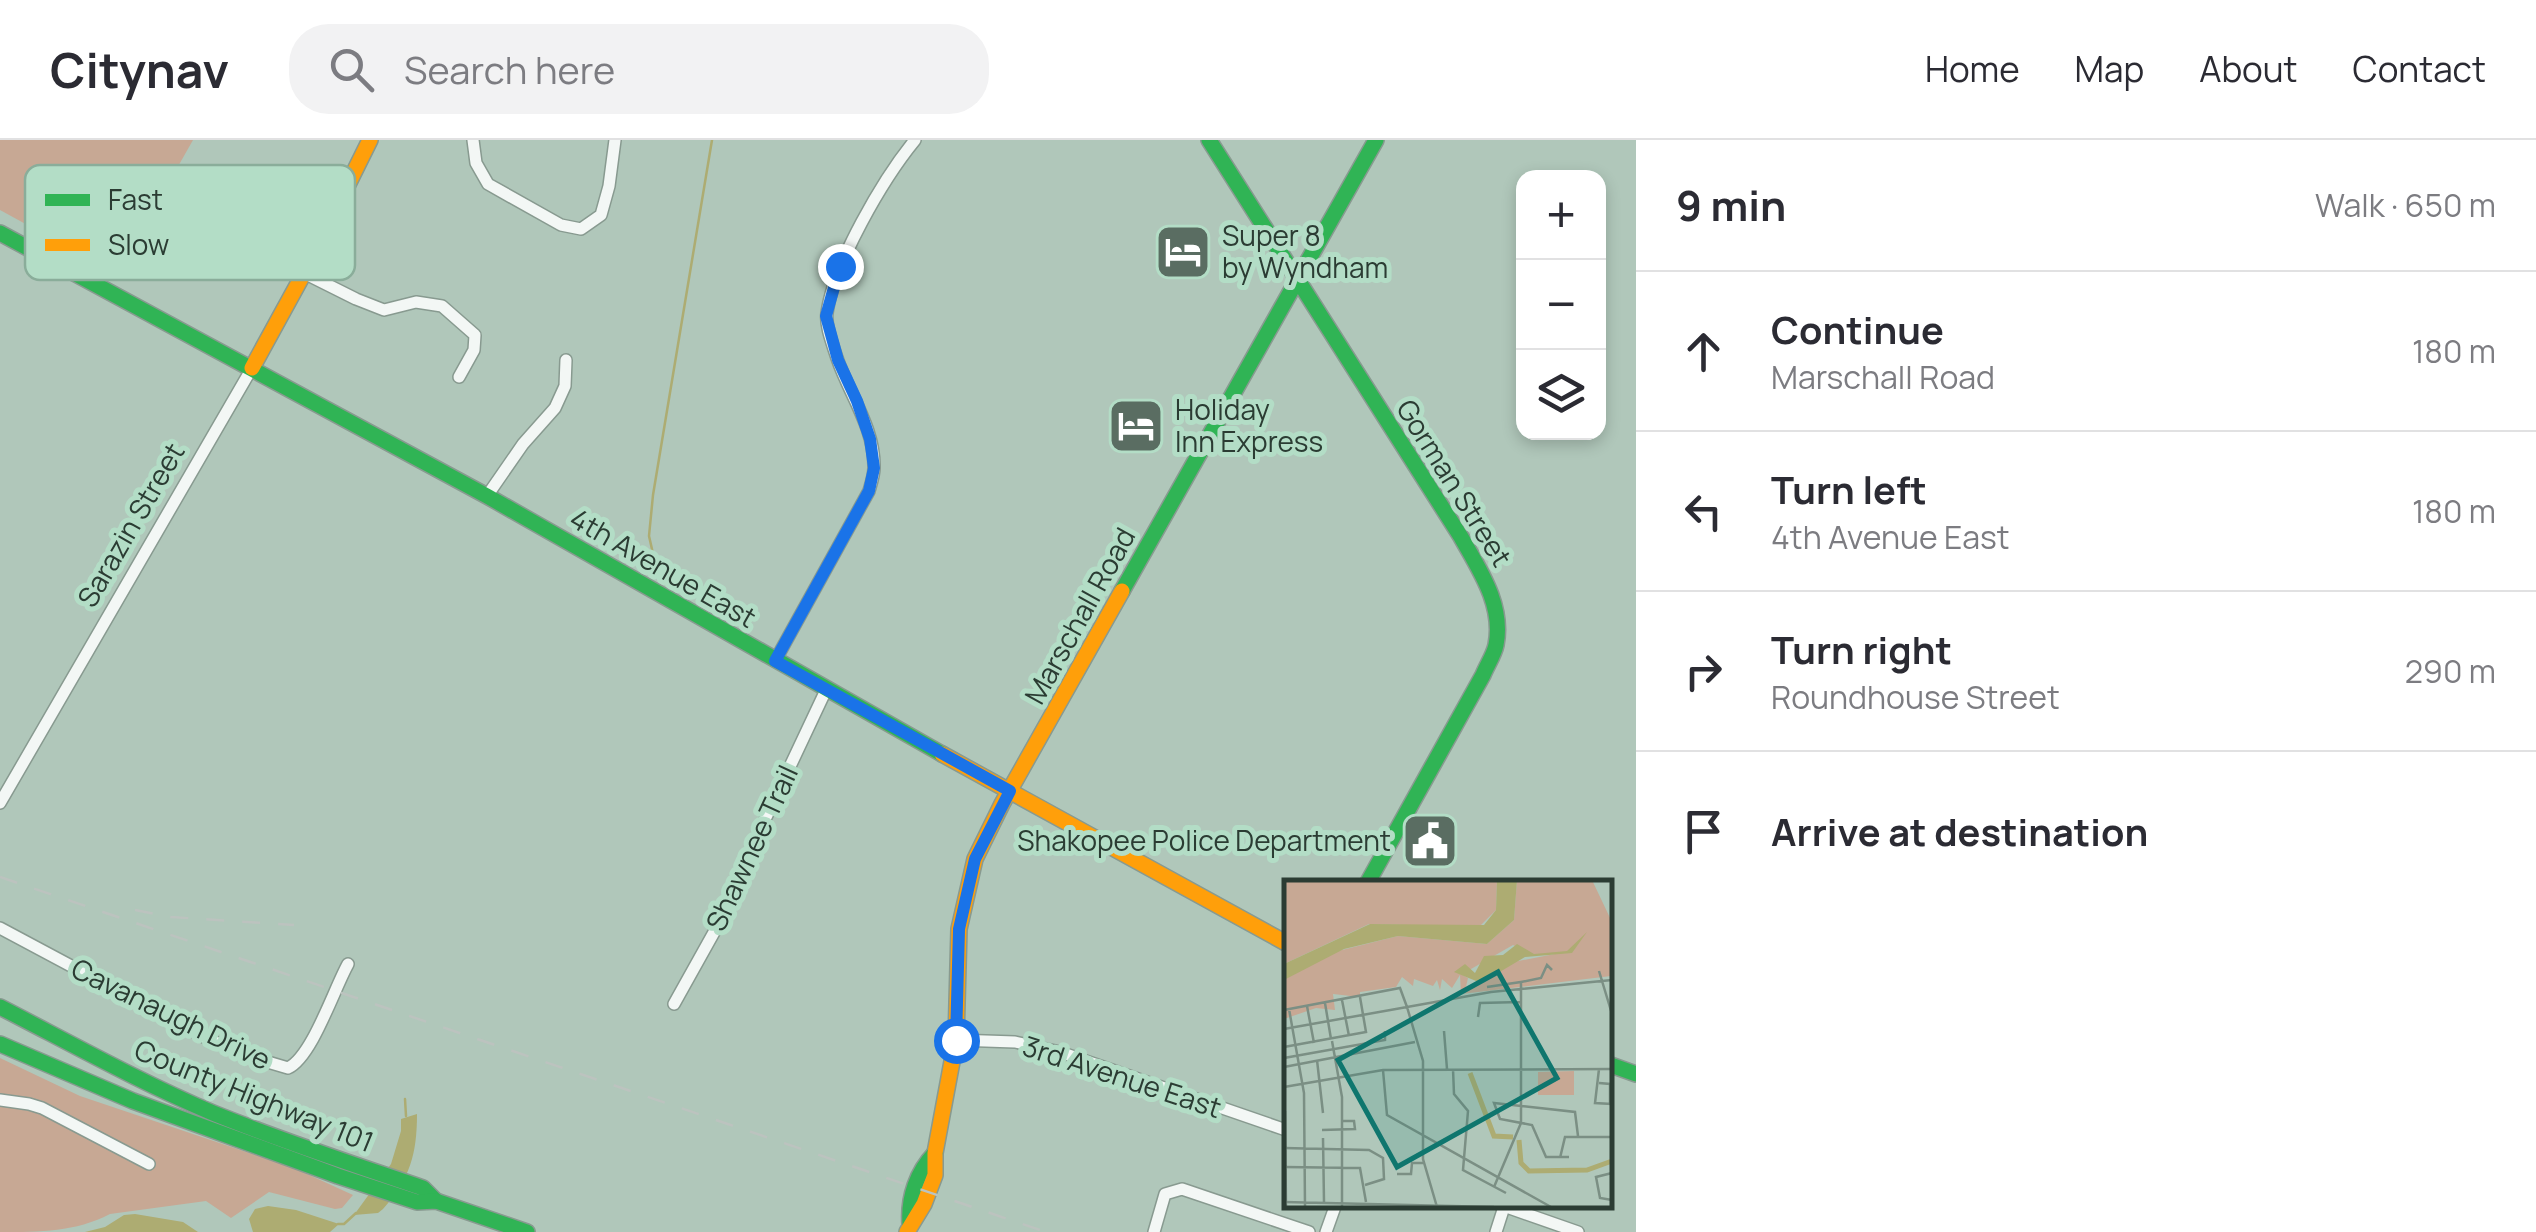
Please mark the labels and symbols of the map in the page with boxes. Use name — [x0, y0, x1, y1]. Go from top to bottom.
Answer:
legend — [25, 165, 355, 280]
text: Fast — [108, 180, 163, 218]
place label: Super 8 by Wyndham — [1222, 216, 1388, 286]
hotel icon: Super 8 by Wyndham — [1153, 222, 1213, 282]
text: Slow — [108, 225, 169, 263]
route end — [818, 244, 864, 290]
place label: Holiday Inn Express — [1175, 390, 1323, 460]
street label: Gorman Street — [1388, 392, 1521, 573]
hotel icon: Holiday Inn Express — [1106, 396, 1166, 456]
street label: Sarazin Street — [68, 435, 193, 614]
street label: 4th Avenue East — [564, 498, 763, 636]
street label: Marschall Road — [1015, 521, 1143, 710]
street label: Shawnee Trail — [696, 759, 806, 937]
public building icon: Shakopee Police Department — [1400, 811, 1460, 871]
place label: Shakopee Police Department — [1017, 821, 1391, 859]
inset map — [1284, 880, 1611, 1207]
street label: Cavanaugh Drive — [66, 948, 277, 1078]
route start — [934, 1018, 980, 1064]
street label: 3rd Avenue East — [1018, 1026, 1226, 1126]
street label: County Highway 101 — [129, 1030, 380, 1160]

